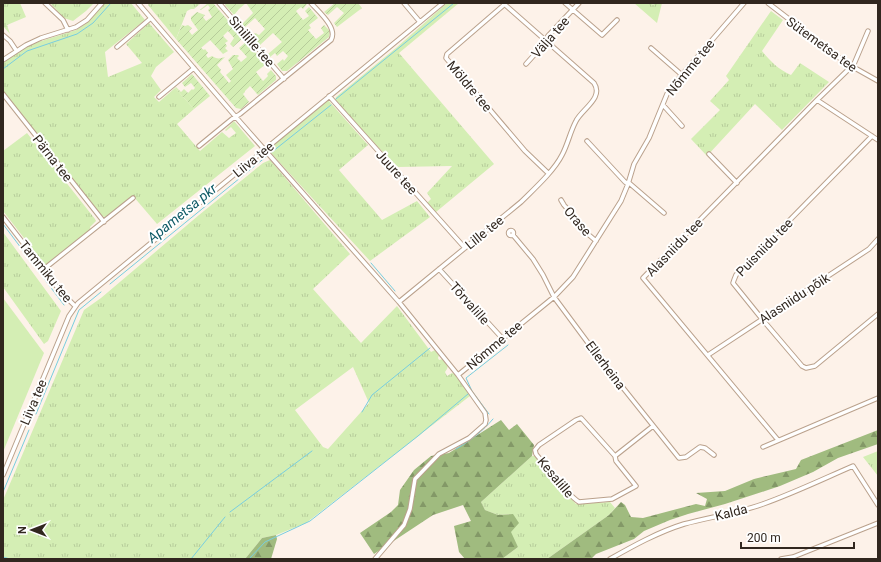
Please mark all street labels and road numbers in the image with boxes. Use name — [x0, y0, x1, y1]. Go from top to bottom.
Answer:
street label: Sinilille tee — [226, 13, 278, 70]
street label: Välja tee — [528, 14, 572, 61]
street label: Sütemetsa tee — [783, 14, 860, 75]
street label: Nõmme tee — [663, 36, 718, 98]
street label: Möldre tee — [444, 58, 495, 115]
street label: Pärna tee — [30, 132, 76, 185]
street label: Liiva tee — [230, 138, 277, 180]
street label: Juure tee — [373, 147, 420, 197]
street label: Orase — [561, 204, 594, 239]
street label: Lille tee — [462, 212, 506, 252]
street label: Alasniidu tee — [643, 215, 706, 279]
street label: Puisniidu tee — [733, 215, 796, 279]
street label: Tammiku tee — [16, 237, 75, 305]
street label: Alasniidu põik — [756, 270, 833, 327]
street label: Tõrvalille — [447, 279, 493, 328]
street label: Nõmme tee — [464, 318, 525, 373]
street label: Ellerheina — [583, 338, 629, 392]
street label: Liiva tee — [17, 377, 50, 427]
street label: Kesalille — [534, 454, 577, 501]
street label: Kalda — [713, 501, 749, 524]

